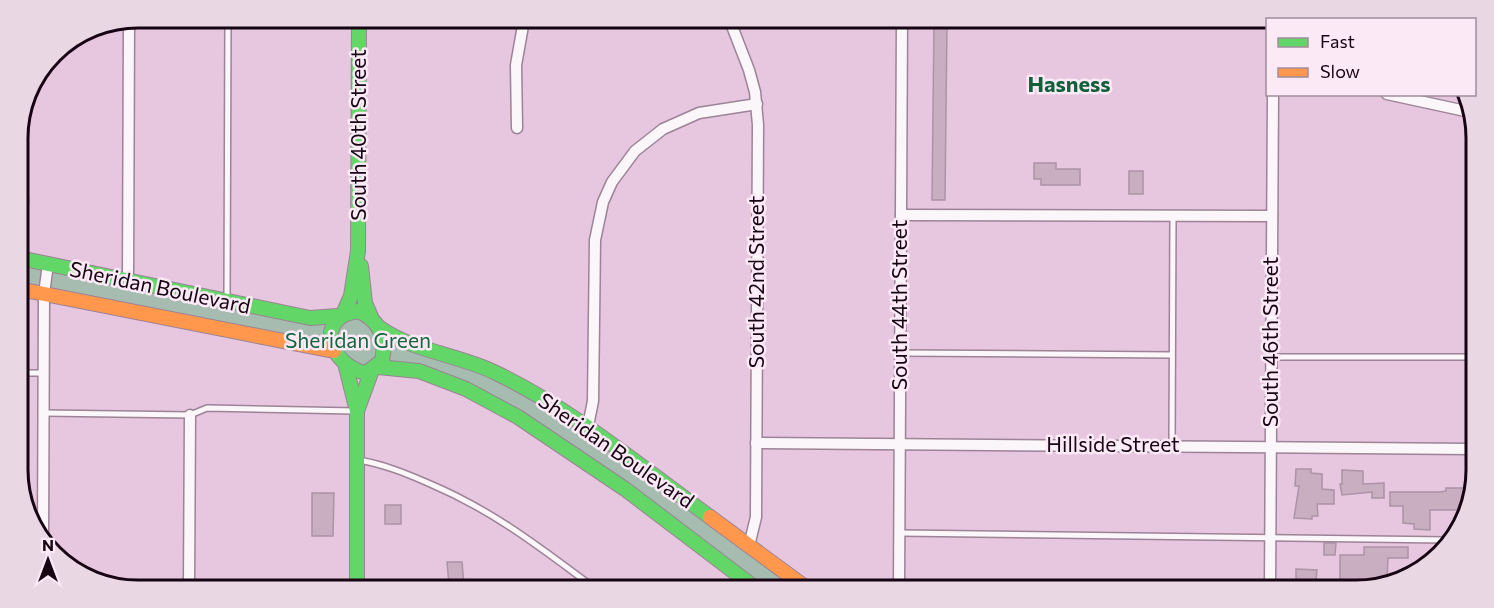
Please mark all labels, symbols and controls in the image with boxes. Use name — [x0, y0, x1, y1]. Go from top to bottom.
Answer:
legend — [1266, 18, 1476, 96]
text: Fast — [1320, 30, 1355, 52]
street label: South 40th Street — [345, 49, 370, 221]
text: Slow — [1320, 60, 1360, 82]
district label: Hasness — [1027, 70, 1111, 97]
street label: South 42nd Street — [743, 196, 768, 368]
street label: South 44th Street — [886, 220, 911, 390]
street label: Sheridan Boulevard — [68, 255, 253, 318]
street label: South 46th Street — [1257, 257, 1282, 427]
park label: Sheridan Green — [285, 327, 431, 352]
street label: Sheridan Boulevard — [534, 387, 699, 513]
street label: Hillside Street — [1046, 431, 1180, 456]
north arrow — [18, 530, 78, 590]
text: N — [42, 535, 54, 554]

